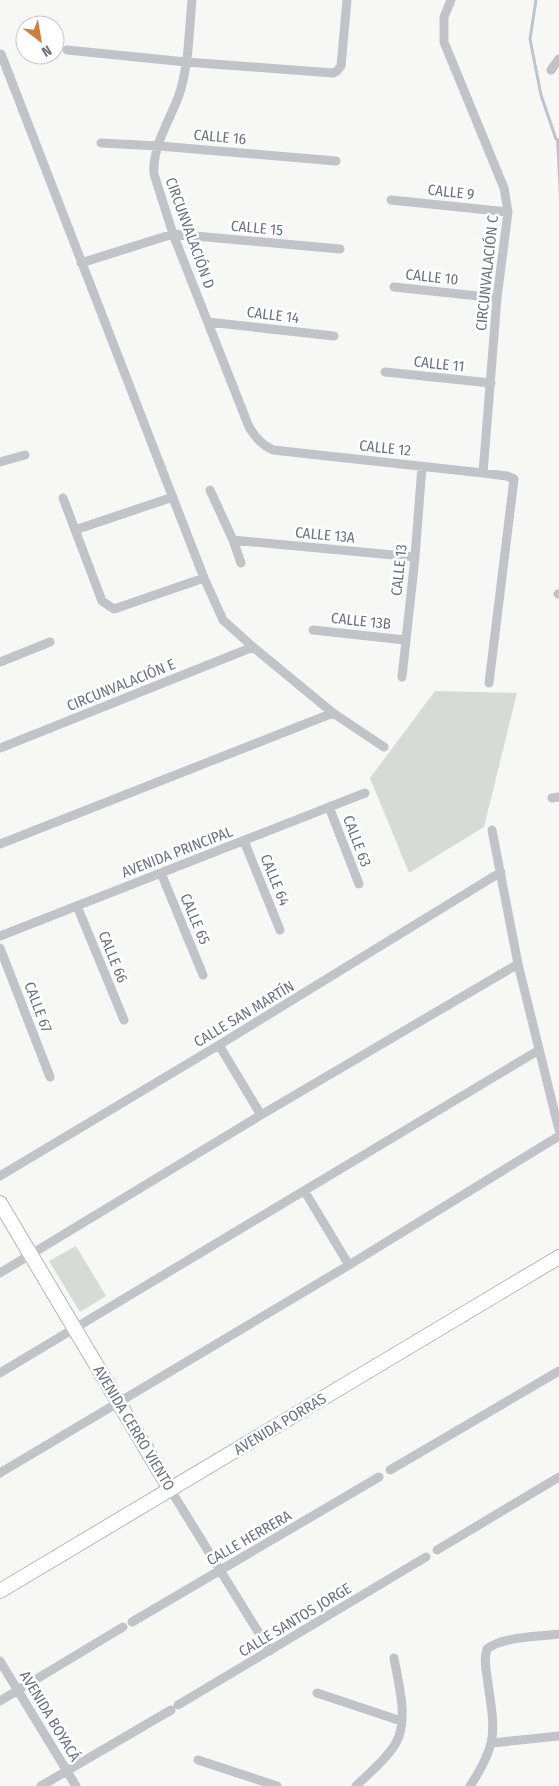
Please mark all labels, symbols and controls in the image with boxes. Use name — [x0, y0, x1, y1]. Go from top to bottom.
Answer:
north arrow — [15, 15, 65, 65]
text: N — [38, 41, 54, 60]
street label: CALLE 16 — [193, 126, 247, 148]
street label: CIRCUNVALACIÓN D — [162, 175, 218, 291]
street label: CALLE 9 — [427, 181, 475, 203]
street label: CIRCUNVALACIÓN C — [472, 214, 502, 332]
street label: CALLE 15 — [230, 217, 284, 239]
street label: CALLE 10 — [405, 265, 459, 289]
street label: CALLE 14 — [246, 303, 300, 327]
street label: CALLE 11 — [413, 352, 465, 376]
street label: CALLE 12 — [358, 436, 412, 460]
street label: CALLE 13A — [294, 523, 356, 547]
street label: CALLE 13 — [387, 543, 411, 597]
street label: CALLE 13B — [330, 609, 392, 633]
street label: CIRCUNVALACIÓN E — [64, 655, 178, 715]
street label: CALLE 63 — [339, 813, 375, 869]
street label: AVENIDA PRINCIPAL — [119, 822, 235, 881]
street label: CALLE 64 — [257, 852, 293, 908]
street label: CALLE 65 — [176, 891, 214, 947]
street label: CALLE 66 — [94, 928, 132, 986]
street label: CALLE SAN MARTÍN — [191, 977, 297, 1051]
street label: CALLE 67 — [20, 979, 56, 1035]
street label: AVENIDA CERRO VIENTO — [90, 1362, 178, 1494]
street label: AVENIDA PORRAS — [231, 1389, 329, 1459]
street label: CALLE HERRERA — [203, 1506, 295, 1570]
street label: CALLE SANTOS JORGE — [236, 1579, 354, 1661]
street label: AVENIDA BOYACÁ — [16, 1667, 84, 1765]

